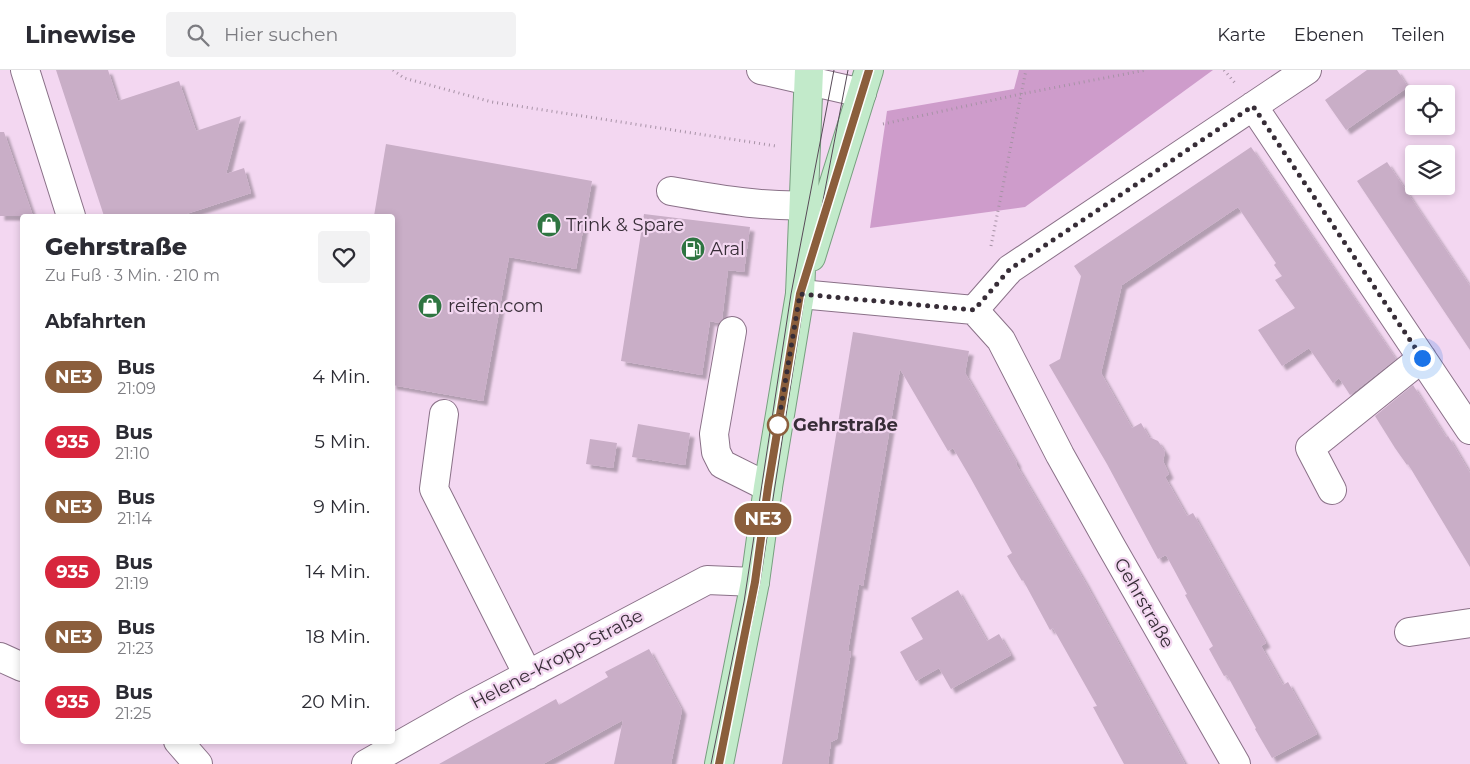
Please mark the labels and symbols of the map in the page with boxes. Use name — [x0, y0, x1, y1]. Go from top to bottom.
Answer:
shop icon: Trink & Spare — [536, 212, 562, 238]
place label: Trink & Spare — [566, 214, 684, 236]
fuel station icon: Aral — [680, 236, 706, 262]
place label: Aral — [710, 238, 745, 260]
shop icon: reifen.com — [417, 293, 443, 319]
place label: reifen.com — [448, 295, 544, 317]
your location — [1410, 346, 1435, 371]
marker: Gehrstraße — [767, 414, 789, 436]
place label: Gehrstraße — [793, 414, 898, 436]
line badge: NE3 — [734, 503, 792, 535]
street label: Gehrstraße — [1109, 554, 1179, 652]
street label: Helene-Kropp-Straße — [467, 604, 647, 714]

